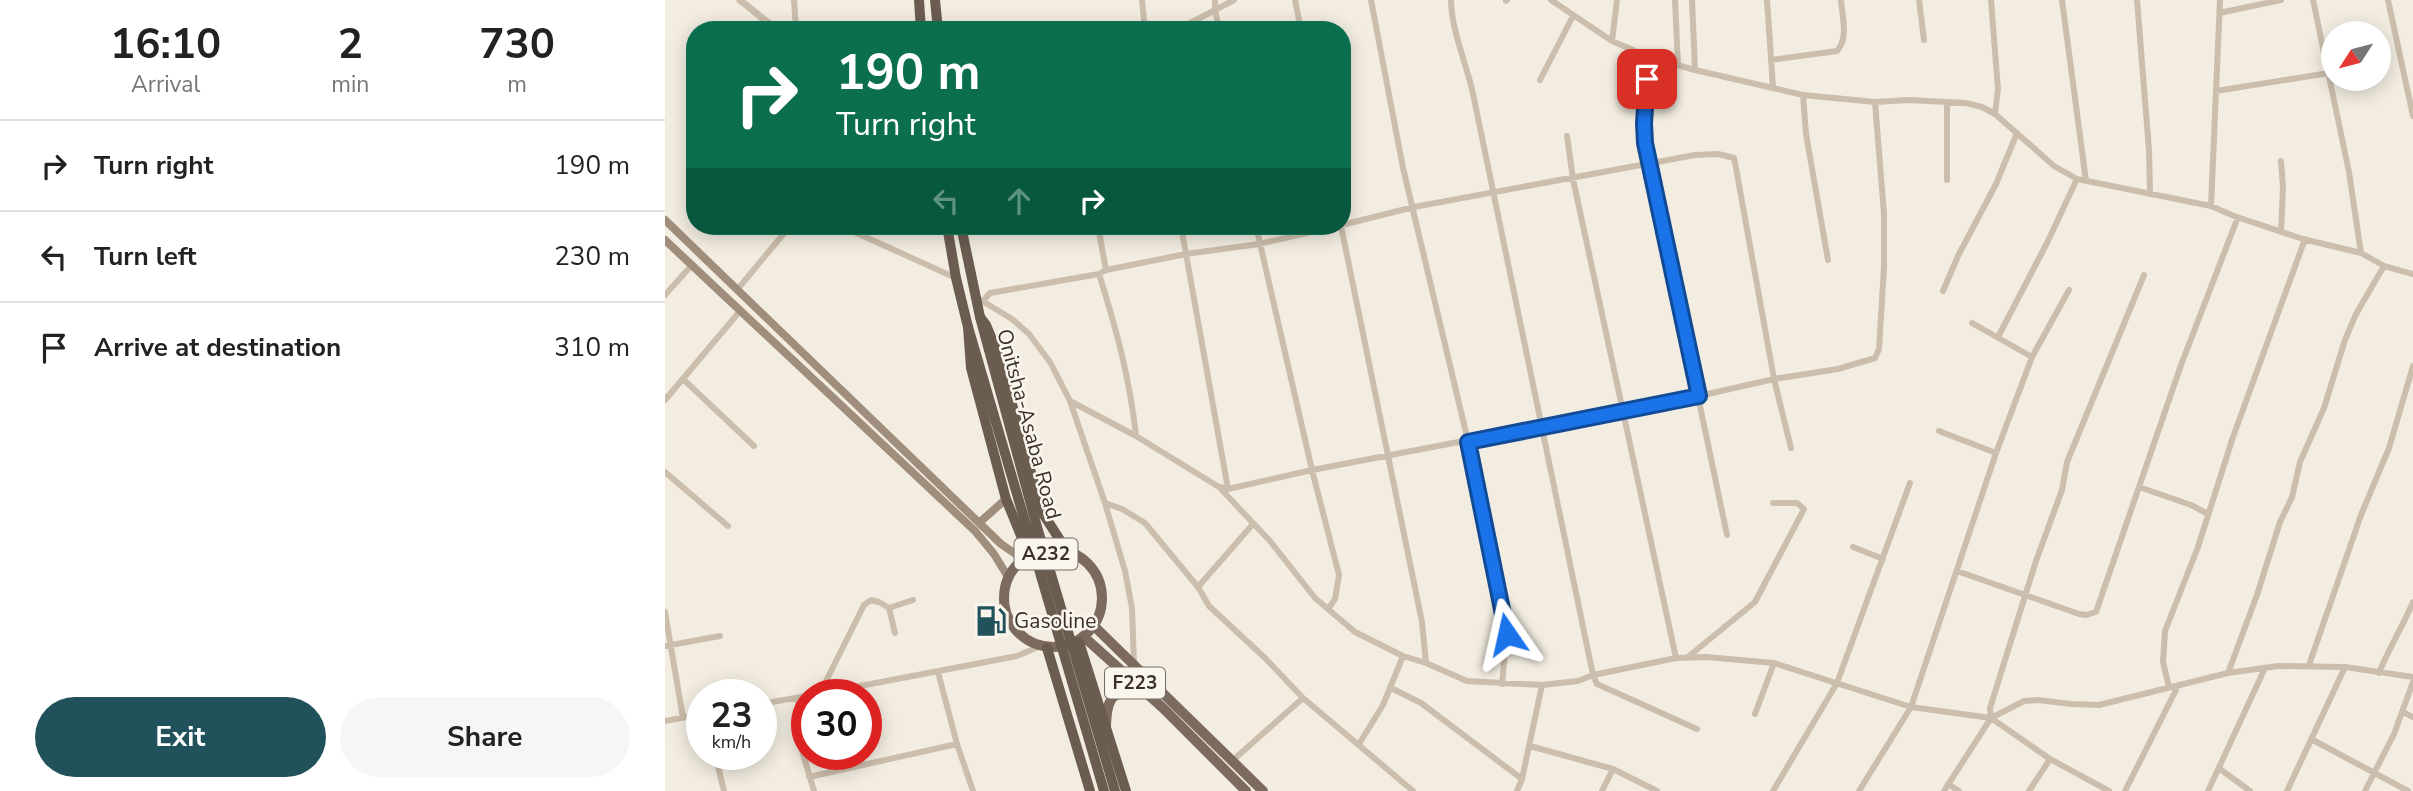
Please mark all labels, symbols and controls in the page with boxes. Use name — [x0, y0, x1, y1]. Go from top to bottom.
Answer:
text: 16:10 — [110, 16, 221, 73]
text: 2 — [338, 16, 363, 73]
text: 730 — [479, 16, 555, 73]
north arrow — [2321, 21, 2391, 91]
map controls — [2321, 21, 2391, 91]
text: 190 m — [836, 39, 980, 106]
icon: right — [721, 49, 812, 140]
pin — [1617, 49, 1677, 109]
icon: arrive — [1628, 60, 1666, 98]
text: Arrival — [131, 69, 200, 100]
text: min — [331, 69, 369, 100]
text: m — [507, 69, 527, 100]
text: Turn right — [836, 103, 976, 146]
icon: right — [35, 147, 73, 185]
text: Turn right — [94, 148, 213, 183]
text: 190 m — [554, 148, 630, 183]
icon: left — [927, 182, 965, 220]
icon: ahead — [1000, 182, 1038, 220]
icon: right — [1073, 182, 1111, 220]
icon: left — [35, 238, 73, 276]
text: Turn left — [94, 239, 197, 274]
text: 230 m — [554, 239, 630, 274]
street label: Onitsha-Asaba Road — [990, 326, 1068, 522]
icon: arrive — [35, 329, 73, 367]
text: Arrive at destination — [94, 330, 341, 365]
text: 310 m — [554, 330, 630, 365]
road number: A232 — [1015, 538, 1077, 569]
position arrow — [1470, 597, 1544, 671]
fuel station icon: Gasoline — [974, 604, 1008, 638]
place label: Gasoline — [1014, 607, 1096, 635]
road number: F223 — [1105, 668, 1165, 698]
speed limit sign: 30 — [791, 679, 882, 770]
text: 23 — [710, 692, 753, 739]
button: Exit — [35, 697, 326, 777]
button: Share — [340, 697, 630, 777]
text: km/h — [712, 730, 751, 754]

